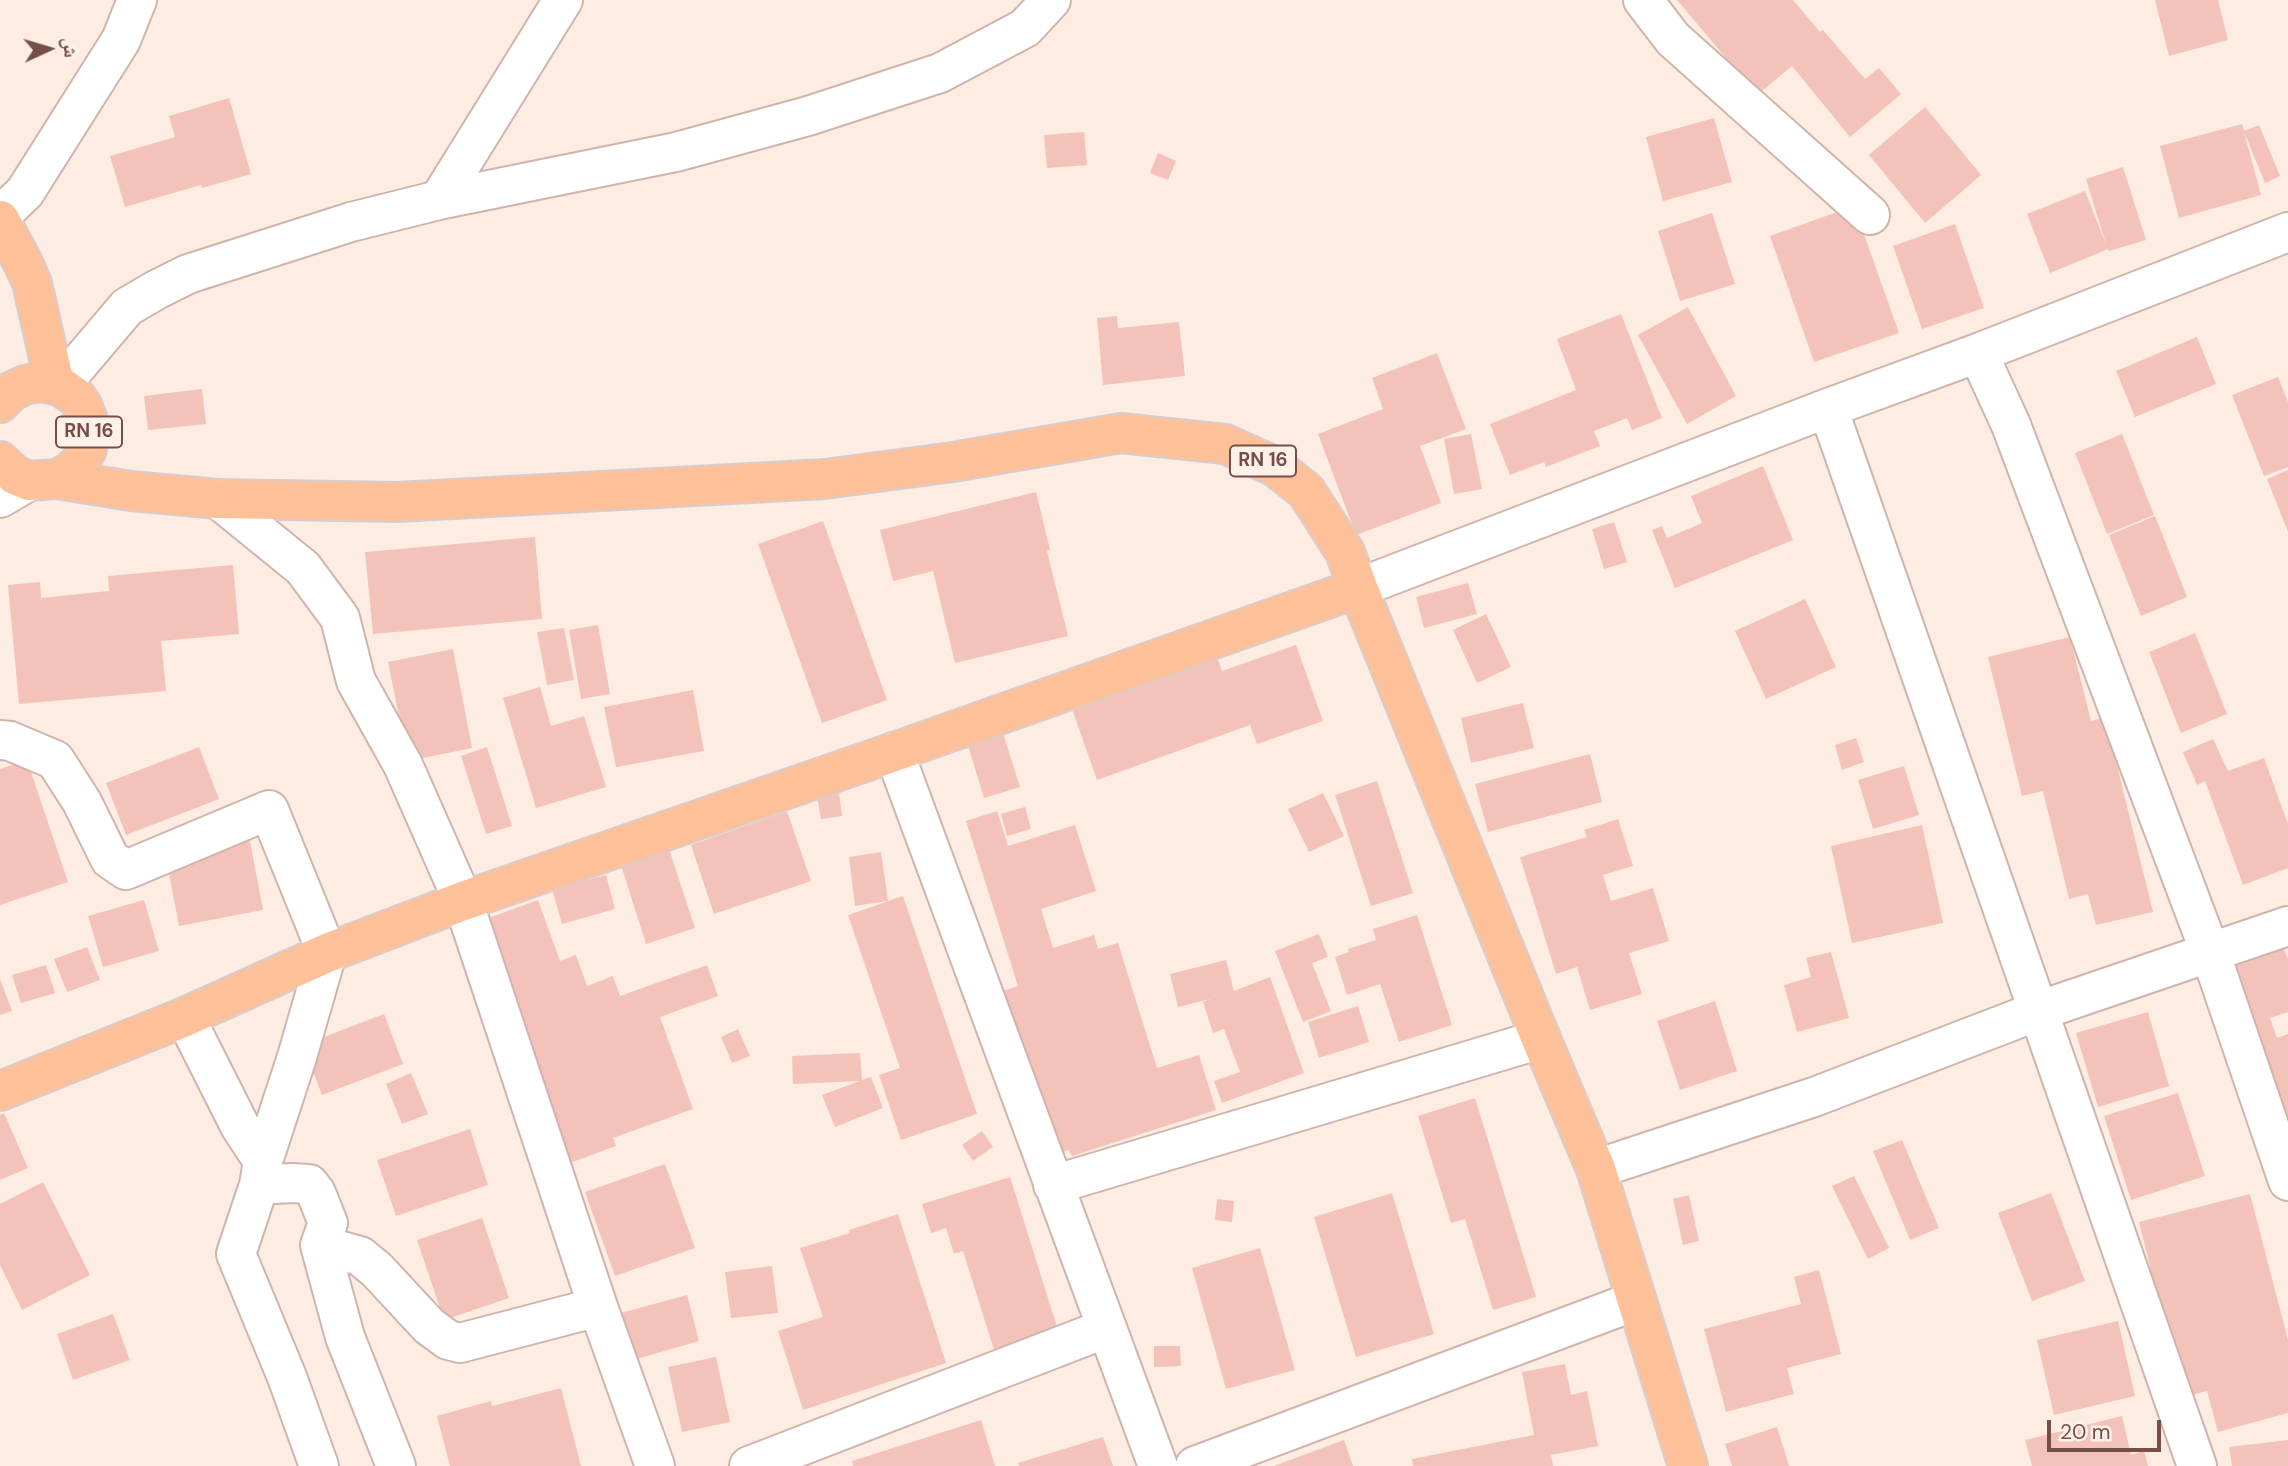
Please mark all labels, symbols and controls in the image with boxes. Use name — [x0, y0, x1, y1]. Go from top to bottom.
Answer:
north arrow — [14, 14, 84, 84]
text: ش — [57, 37, 84, 58]
road number: RN 16 — [56, 416, 122, 448]
road number: RN 16 — [1230, 446, 1296, 476]
scale bar — [2050, 1406, 2164, 1450]
text: 20 m — [2060, 1418, 2111, 1446]

